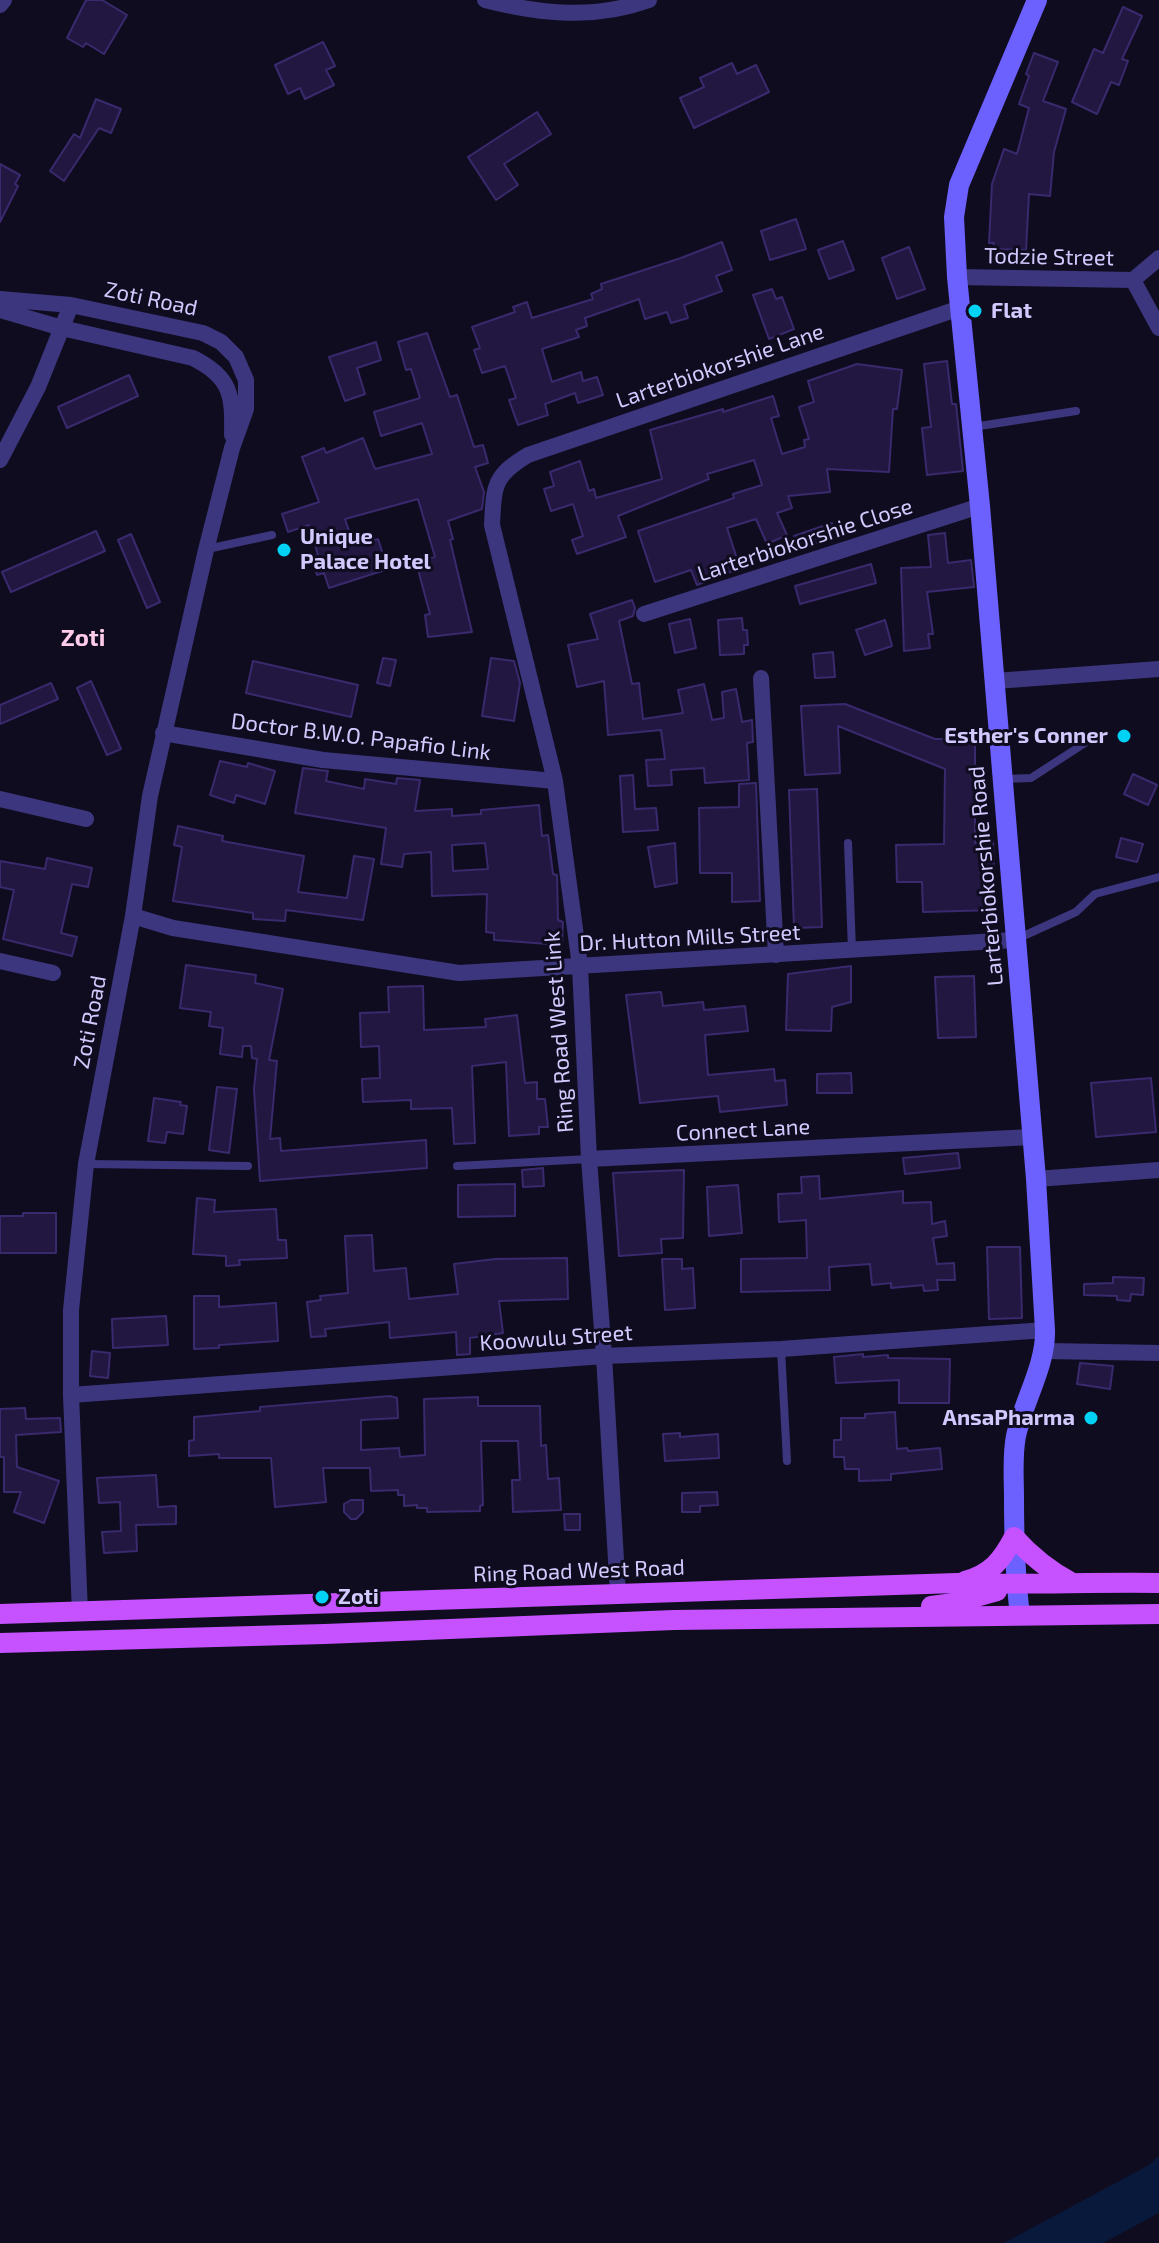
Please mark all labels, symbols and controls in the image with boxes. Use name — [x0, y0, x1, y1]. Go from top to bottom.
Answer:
street label: Todzie Street — [984, 243, 1114, 271]
street label: Zoti Road — [102, 276, 200, 322]
place label: Flat — [991, 298, 1032, 324]
marker: Flat — [966, 302, 984, 320]
street label: Larterbiokorshie Lane — [613, 318, 827, 414]
street label: Larterbiokorshie Close — [694, 493, 916, 587]
place label: Unique Palace Hotel — [300, 524, 431, 576]
marker: Unique Palace Hotel — [275, 541, 293, 559]
district label: Zoti — [61, 624, 105, 652]
street label: Doctor B.W.O. Papafio Link — [230, 708, 492, 766]
place label: Esther's Conner — [944, 723, 1108, 749]
marker: Esther's Conner — [1115, 727, 1133, 745]
street label: Larterbiokorshie Road — [963, 765, 1009, 987]
street label: Dr. Hutton Mills Street — [579, 919, 801, 957]
street label: Ring Road West Link — [539, 930, 579, 1134]
street label: Zoti Road — [68, 973, 112, 1071]
street label: Connect Lane — [675, 1113, 811, 1147]
street label: Koowulu Street — [479, 1319, 633, 1357]
place label: AnsaPharma — [943, 1405, 1075, 1431]
marker: AnsaPharma — [1082, 1409, 1100, 1427]
street label: Ring Road West Road — [473, 1554, 685, 1588]
place label: Zoti — [338, 1584, 379, 1610]
marker: Zoti — [313, 1588, 331, 1606]

